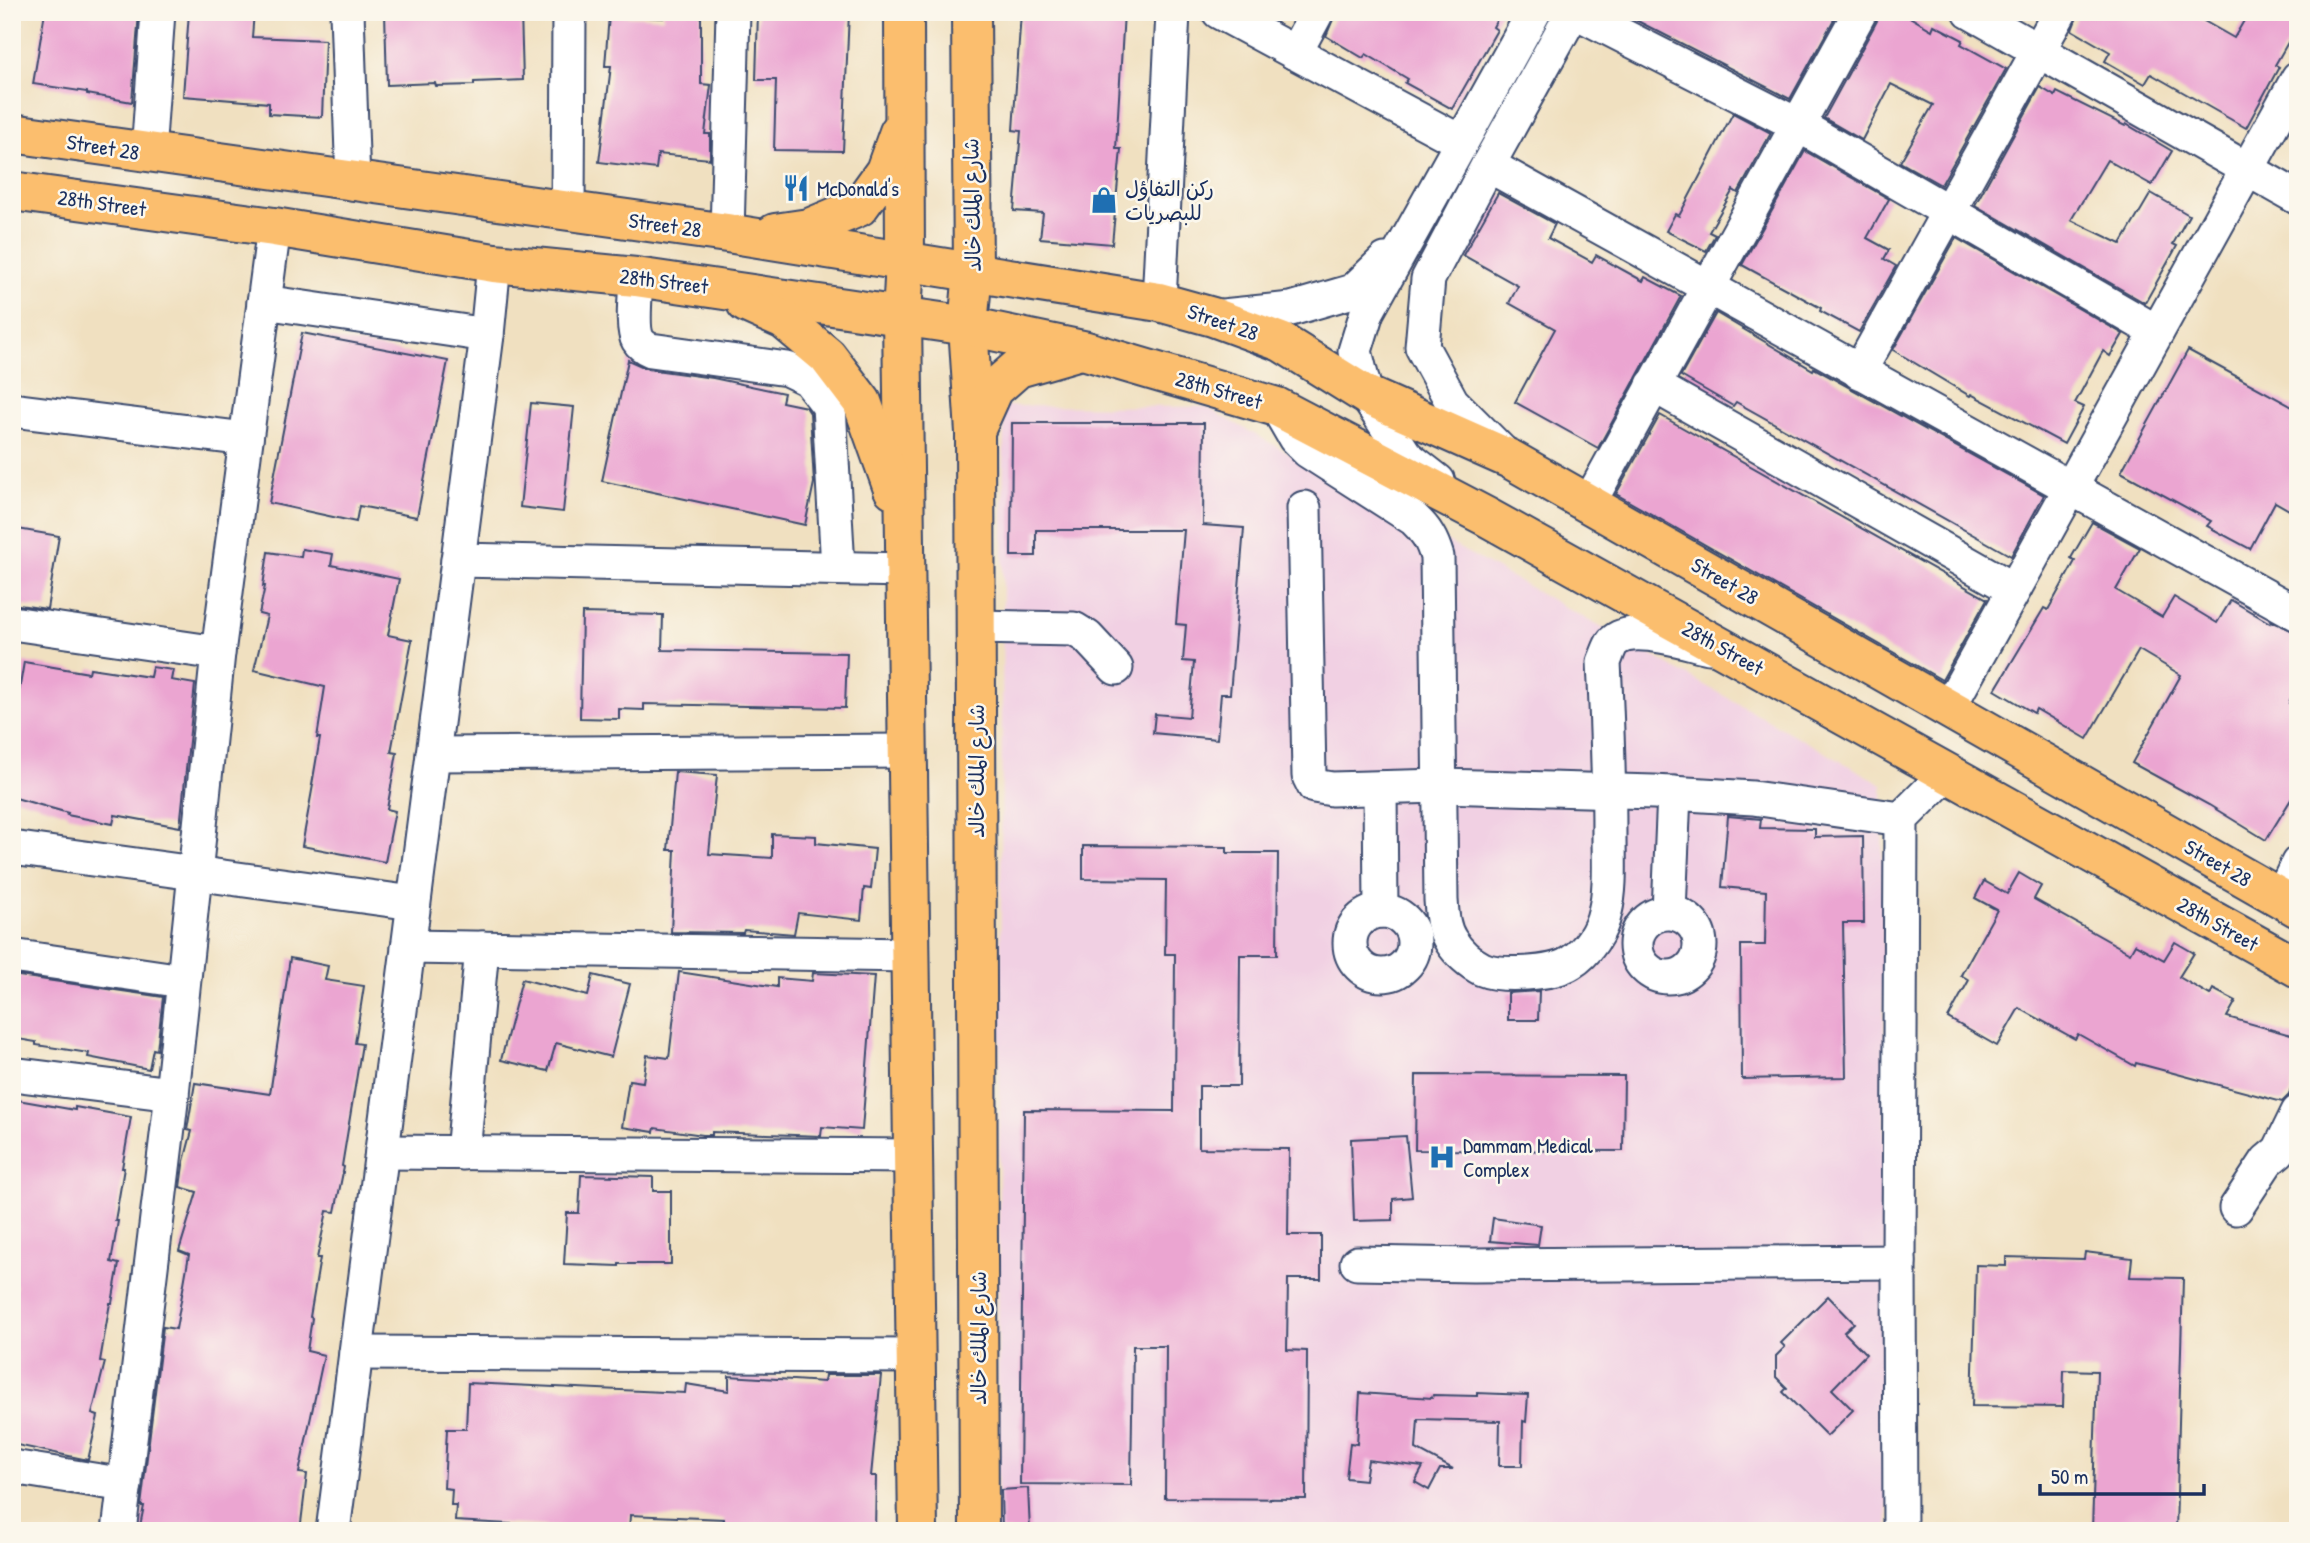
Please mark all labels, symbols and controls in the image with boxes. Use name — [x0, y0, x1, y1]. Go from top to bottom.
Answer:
street label: Street 28 — [65, 127, 141, 167]
street label: شارع الملك خالد — [956, 138, 989, 272]
restaurant icon: McDonald's — [781, 173, 811, 203]
place label: McDonald's — [817, 174, 899, 203]
place label: ركن التفاؤل للبصريات — [1125, 174, 1214, 227]
street label: 28th Street — [56, 182, 149, 224]
shop icon: ركن التفاؤل للبصريات — [1089, 185, 1119, 215]
street label: Street 28 — [627, 206, 703, 244]
street label: 28th Street — [618, 261, 711, 301]
street label: Street 28 — [1184, 296, 1262, 348]
street label: 28th Street — [1172, 364, 1266, 416]
street label: Street 28 — [1686, 550, 1764, 612]
street label: 28th Street — [1677, 614, 1769, 683]
street label: شارع الملك خالد — [962, 704, 992, 838]
street label: Street 28 — [2179, 832, 2257, 894]
street label: 28th Street — [2172, 890, 2264, 959]
place label: Dammam Medical Complex — [1463, 1131, 1593, 1184]
hospital icon: Dammam Medical Complex — [1427, 1142, 1457, 1172]
street label: شارع الملك خالد — [964, 1271, 994, 1405]
scale bar — [2040, 1452, 2205, 1496]
text: 50 m — [2051, 1462, 2088, 1491]

